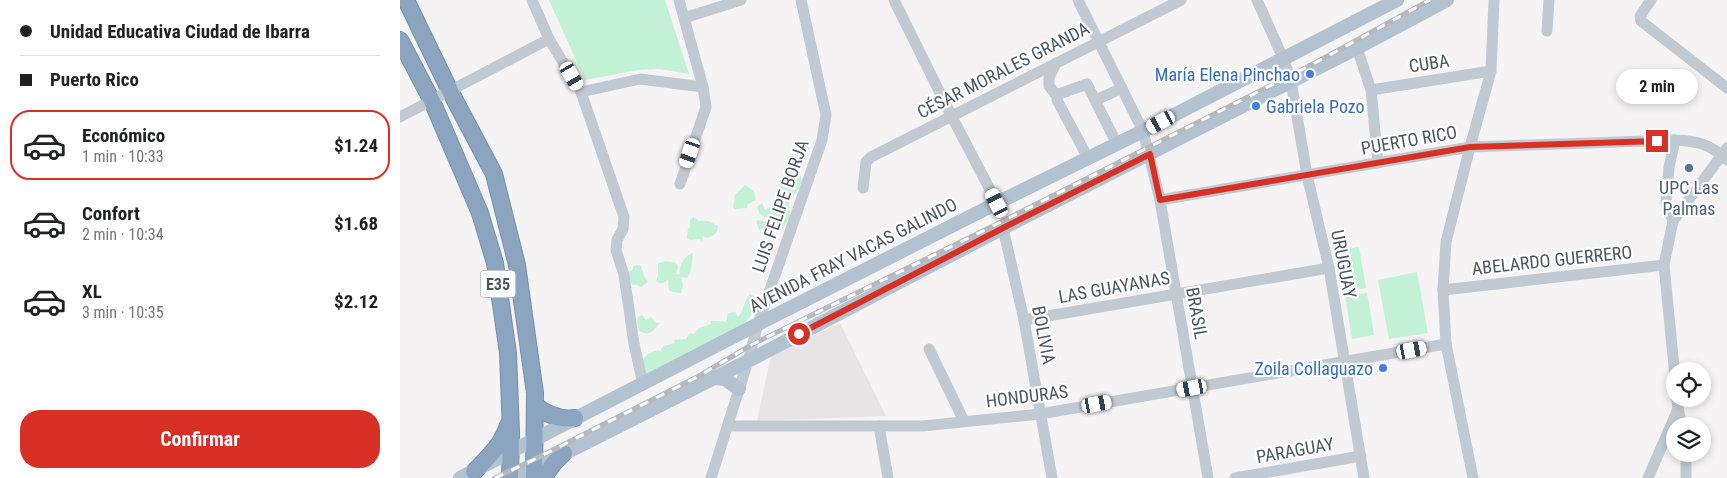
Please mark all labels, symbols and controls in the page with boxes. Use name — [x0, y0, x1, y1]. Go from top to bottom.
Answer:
street label: CÉSAR MORALES GRANDA — [914, 17, 1093, 123]
text: Unidad Educativa Ciudad de Ibarra — [50, 20, 310, 43]
street label: CUBA — [1407, 49, 1451, 77]
car — [558, 59, 585, 93]
place label: María Elena Pinchao — [1155, 64, 1300, 85]
text: Puerto Rico — [50, 68, 139, 91]
marker: María Elena Pinchao — [1304, 68, 1316, 80]
callout: 2 min — [1616, 68, 1698, 104]
text: 2 min — [1639, 77, 1675, 96]
place label: Gabriela Pozo — [1266, 96, 1365, 117]
marker: Gabriela Pozo — [1250, 100, 1262, 112]
car — [1144, 108, 1177, 136]
street label: PUERTO RICO — [1359, 121, 1459, 159]
icon: car — [22, 123, 67, 168]
text: Económico — [82, 124, 165, 147]
route end — [1646, 130, 1668, 152]
text: $1.24 — [334, 134, 378, 157]
car — [678, 136, 701, 170]
street label: LUIS FELIPE BORJA — [747, 136, 813, 275]
text: 1 min · 10:33 — [82, 147, 164, 166]
marker: UPC Las Palmas — [1683, 162, 1695, 174]
place label: UPC Las Palmas — [1659, 177, 1719, 219]
car — [983, 186, 1010, 220]
street label: AVENIDA FRAY VACAS GALINDO — [746, 193, 960, 317]
icon: car — [22, 201, 67, 246]
text: Confort — [82, 202, 140, 225]
text: $1.68 — [334, 212, 378, 235]
text: 2 min · 10:34 — [82, 225, 164, 244]
street label: URUGUAY — [1327, 228, 1361, 301]
street label: ABELARDO GUERRERO — [1471, 241, 1633, 279]
street label: LAS GUAYANAS — [1057, 267, 1171, 307]
road number: E35 — [480, 270, 516, 298]
icon: car — [22, 279, 67, 324]
text: XL — [82, 280, 102, 303]
street label: BRASIL — [1182, 285, 1212, 341]
text: $2.12 — [334, 290, 378, 313]
text: 3 min · 10:35 — [82, 303, 164, 322]
street label: BOLIVIA — [1028, 304, 1060, 366]
route start — [788, 323, 810, 345]
car — [1395, 340, 1428, 360]
place label: Zoila Collaguazo — [1255, 358, 1373, 379]
marker: Zoila Collaguazo — [1377, 362, 1389, 374]
map controls — [1666, 362, 1711, 462]
button: locate — [1666, 362, 1711, 407]
car — [1175, 378, 1208, 398]
street label: HONDURAS — [985, 381, 1069, 411]
car — [1080, 394, 1113, 414]
button: Confirmar — [20, 410, 380, 468]
button: layers — [1666, 417, 1711, 462]
street label: PARAGUAY — [1255, 433, 1336, 467]

